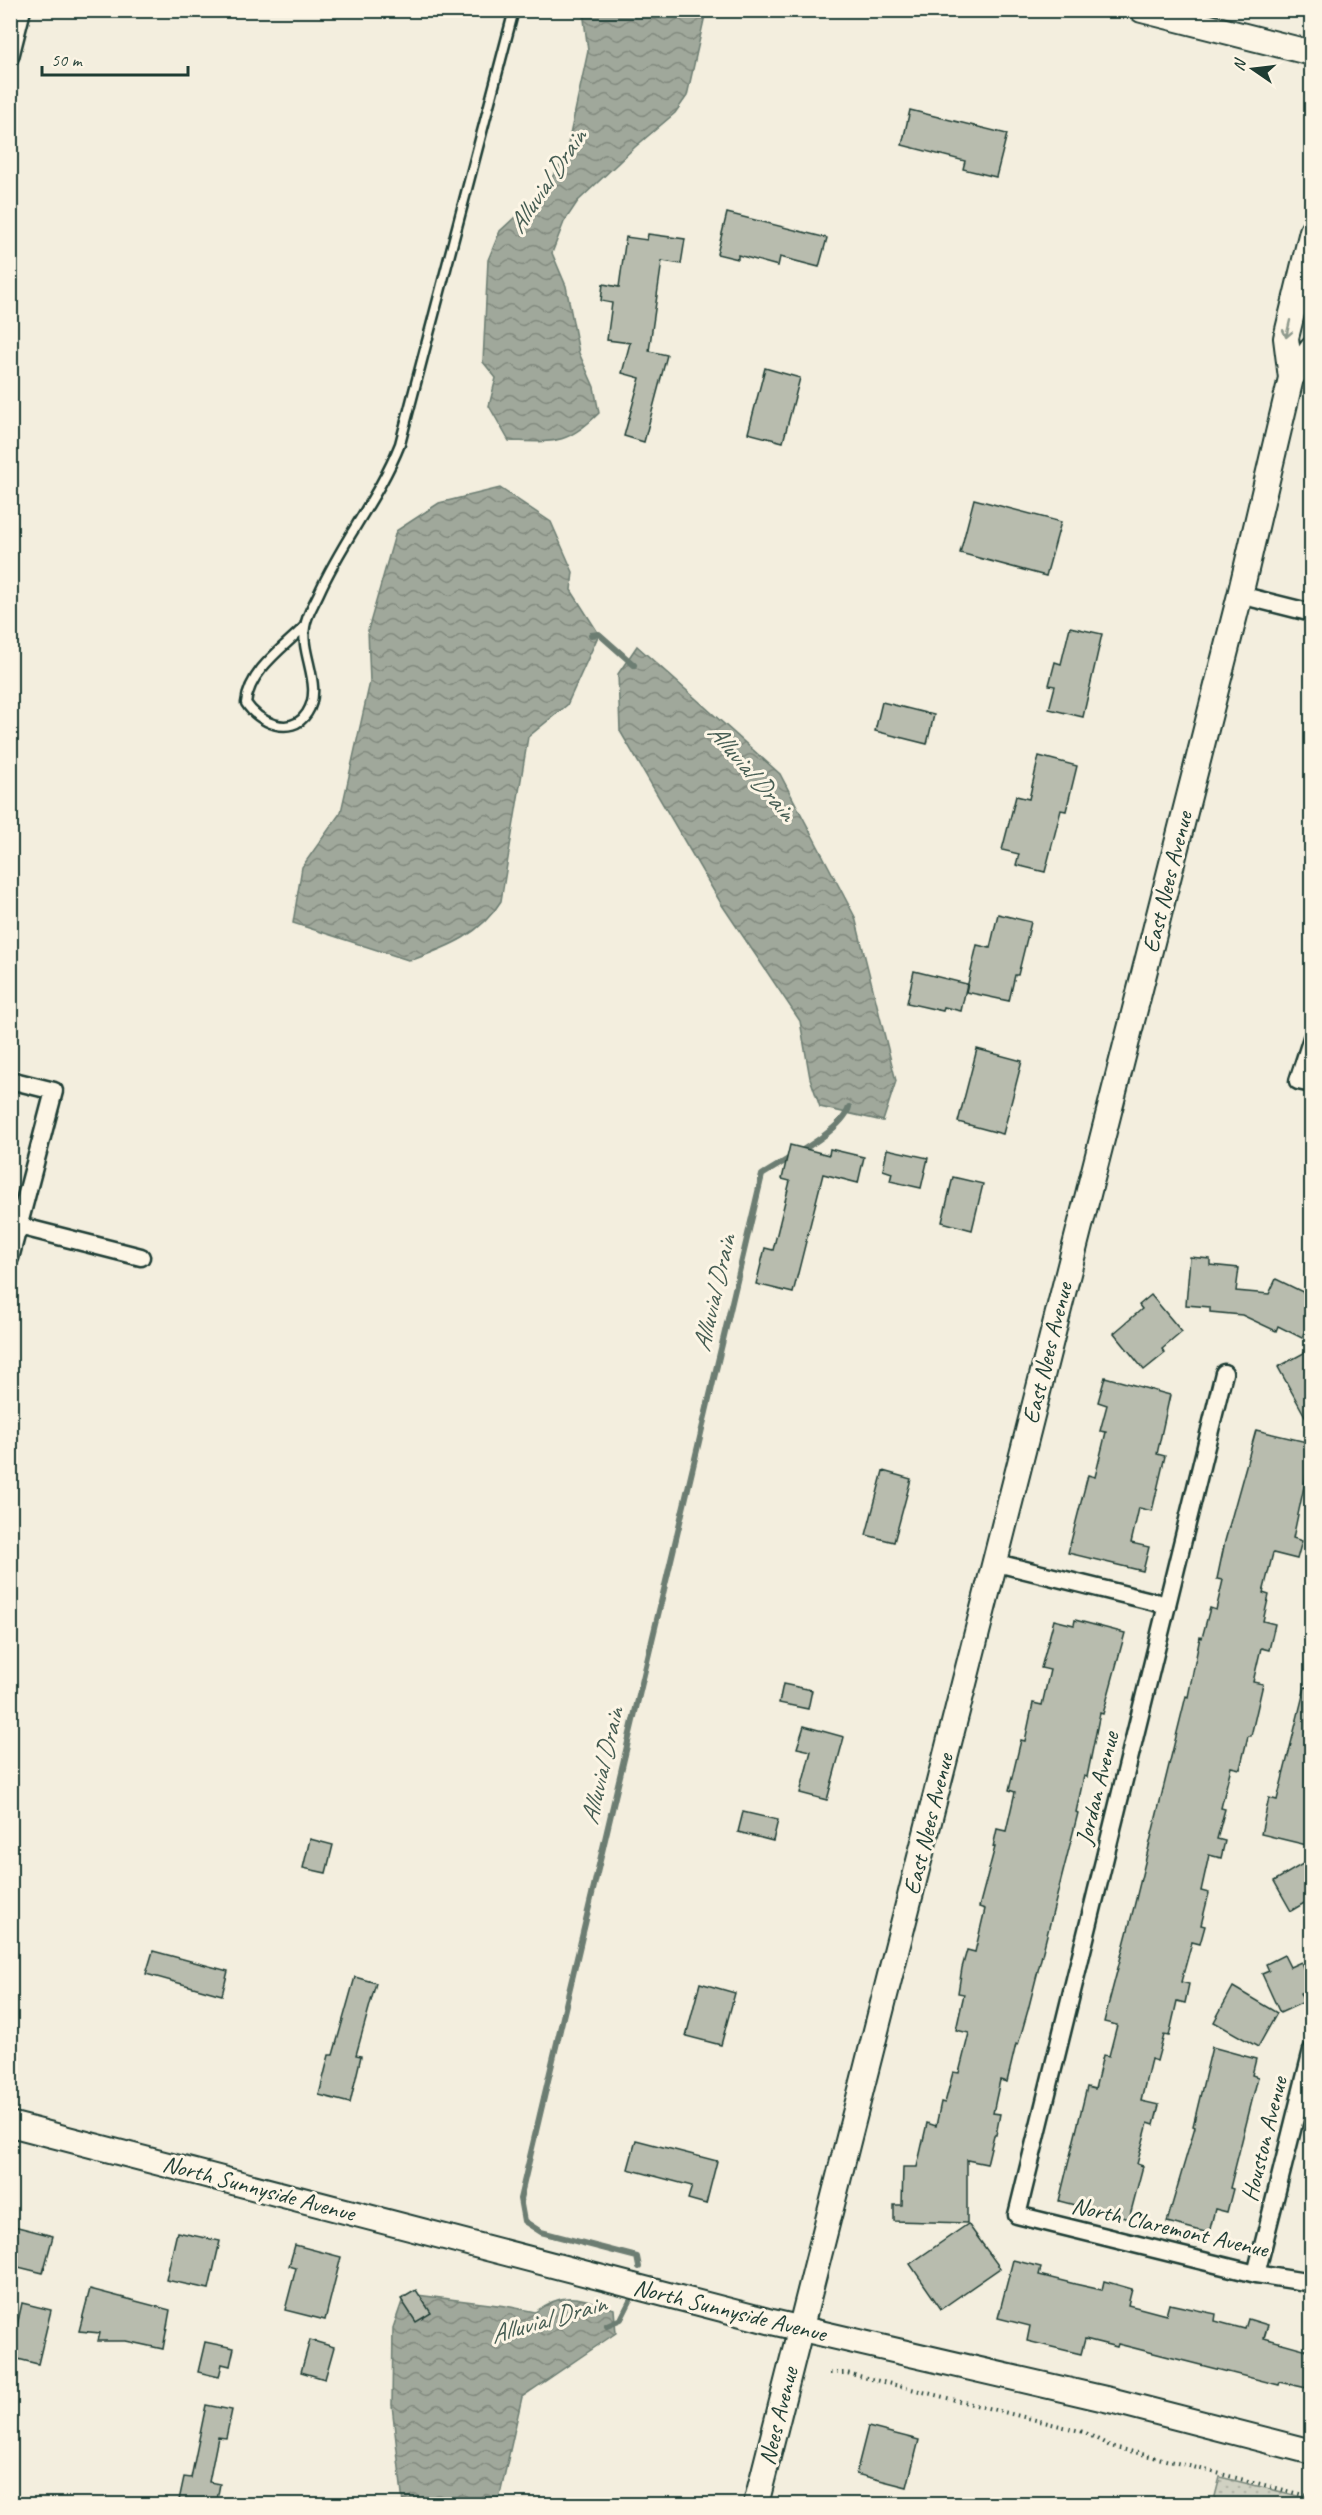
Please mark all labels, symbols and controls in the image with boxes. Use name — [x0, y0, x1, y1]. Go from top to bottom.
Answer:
scale bar — [42, 39, 188, 77]
north arrow — [1223, 39, 1283, 99]
text: 50 m — [51, 49, 84, 71]
text: N — [1229, 55, 1251, 73]
water label: Alluvial Drain — [500, 121, 595, 239]
one-way arrow — [1282, 318, 1293, 338]
water label: Alluvial Drain — [701, 716, 805, 829]
street label: East Nees Avenue — [1135, 806, 1200, 956]
water label: Alluvial Drain — [685, 1229, 744, 1354]
street label: East Nees Avenue — [1015, 1277, 1080, 1427]
water label: Alluvial Drain — [573, 1702, 632, 1827]
street label: Jordan Avenue — [1068, 1726, 1126, 1848]
street label: East Nees Avenue — [896, 1748, 961, 1898]
street label: Houston Avenue — [1234, 2072, 1294, 2204]
street label: North Sunnyside Avenue — [160, 2148, 360, 2229]
street label: North Claremont Avenue — [1069, 2190, 1273, 2265]
street label: North Sunnyside Avenue — [631, 2272, 832, 2349]
water label: Alluvial Drain — [486, 2286, 612, 2351]
street label: Nees Avenue — [751, 2362, 805, 2468]

